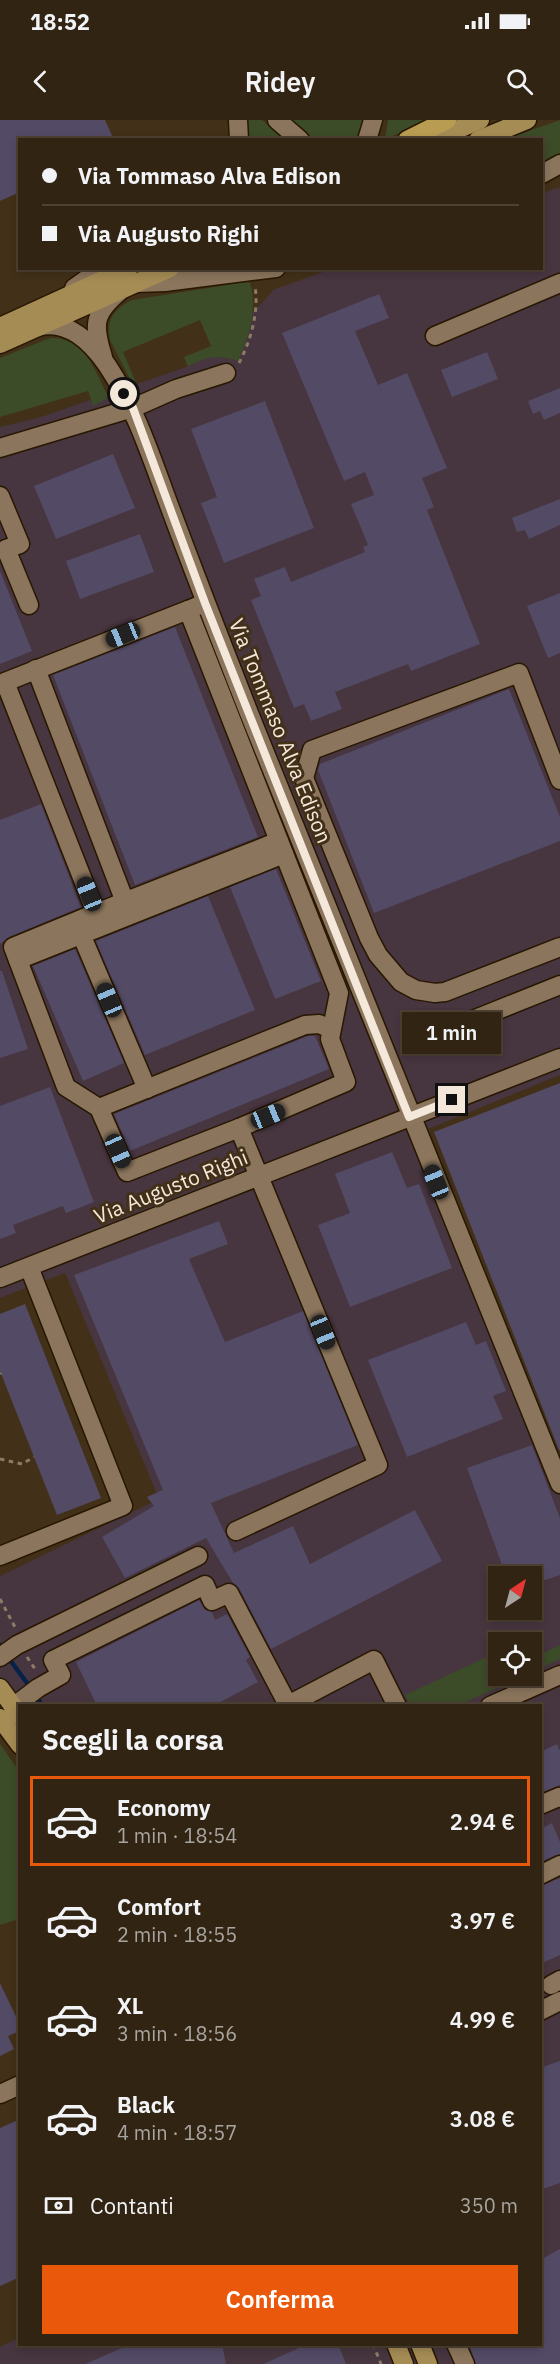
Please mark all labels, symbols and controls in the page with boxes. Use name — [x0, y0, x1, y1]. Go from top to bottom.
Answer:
text: 18:52 — [30, 7, 90, 36]
text: Ridey — [245, 64, 315, 99]
icon: back — [24, 65, 57, 98]
icon: search — [503, 65, 536, 98]
text: Via Tommaso Alva Edison — [78, 161, 341, 190]
text: Via Augusto Righi — [78, 219, 259, 248]
route start — [110, 380, 137, 407]
street label: Via Tommaso Alva Edison — [223, 614, 339, 847]
car — [103, 620, 143, 650]
car — [74, 874, 104, 914]
car — [94, 980, 124, 1020]
callout: 1 min — [402, 1013, 502, 1055]
text: 1 min — [426, 1019, 477, 1046]
route end — [438, 1086, 465, 1113]
car — [248, 1101, 288, 1131]
car — [102, 1131, 134, 1171]
street label: Via Augusto Righi — [90, 1142, 252, 1230]
car — [421, 1162, 451, 1202]
car — [308, 1312, 338, 1352]
north arrow — [488, 1566, 542, 1620]
map controls — [488, 1566, 542, 1686]
button: locate — [488, 1632, 542, 1686]
text: Scegli la corsa — [42, 1722, 224, 1757]
text: Economy — [117, 1793, 211, 1822]
icon: car — [45, 1794, 99, 1848]
text: 2.94 € — [450, 1807, 515, 1836]
text: 1 min · 18:54 — [117, 1822, 237, 1849]
text: Comfort — [117, 1892, 201, 1921]
icon: car — [45, 1893, 99, 1947]
text: 3.97 € — [450, 1906, 515, 1935]
text: 2 min · 18:55 — [117, 1921, 237, 1948]
text: XL — [117, 1991, 143, 2020]
icon: car — [45, 1992, 99, 2046]
text: 4.99 € — [450, 2005, 515, 2034]
text: 3 min · 18:56 — [117, 2020, 237, 2047]
text: Black — [117, 2090, 175, 2119]
icon: car — [45, 2091, 99, 2145]
text: 3.08 € — [450, 2104, 515, 2133]
text: 4 min · 18:57 — [117, 2119, 237, 2146]
icon: cash — [42, 2189, 75, 2222]
text: Contanti — [90, 2191, 174, 2220]
text: 350 m — [460, 2192, 518, 2219]
button: Conferma — [42, 2265, 518, 2334]

